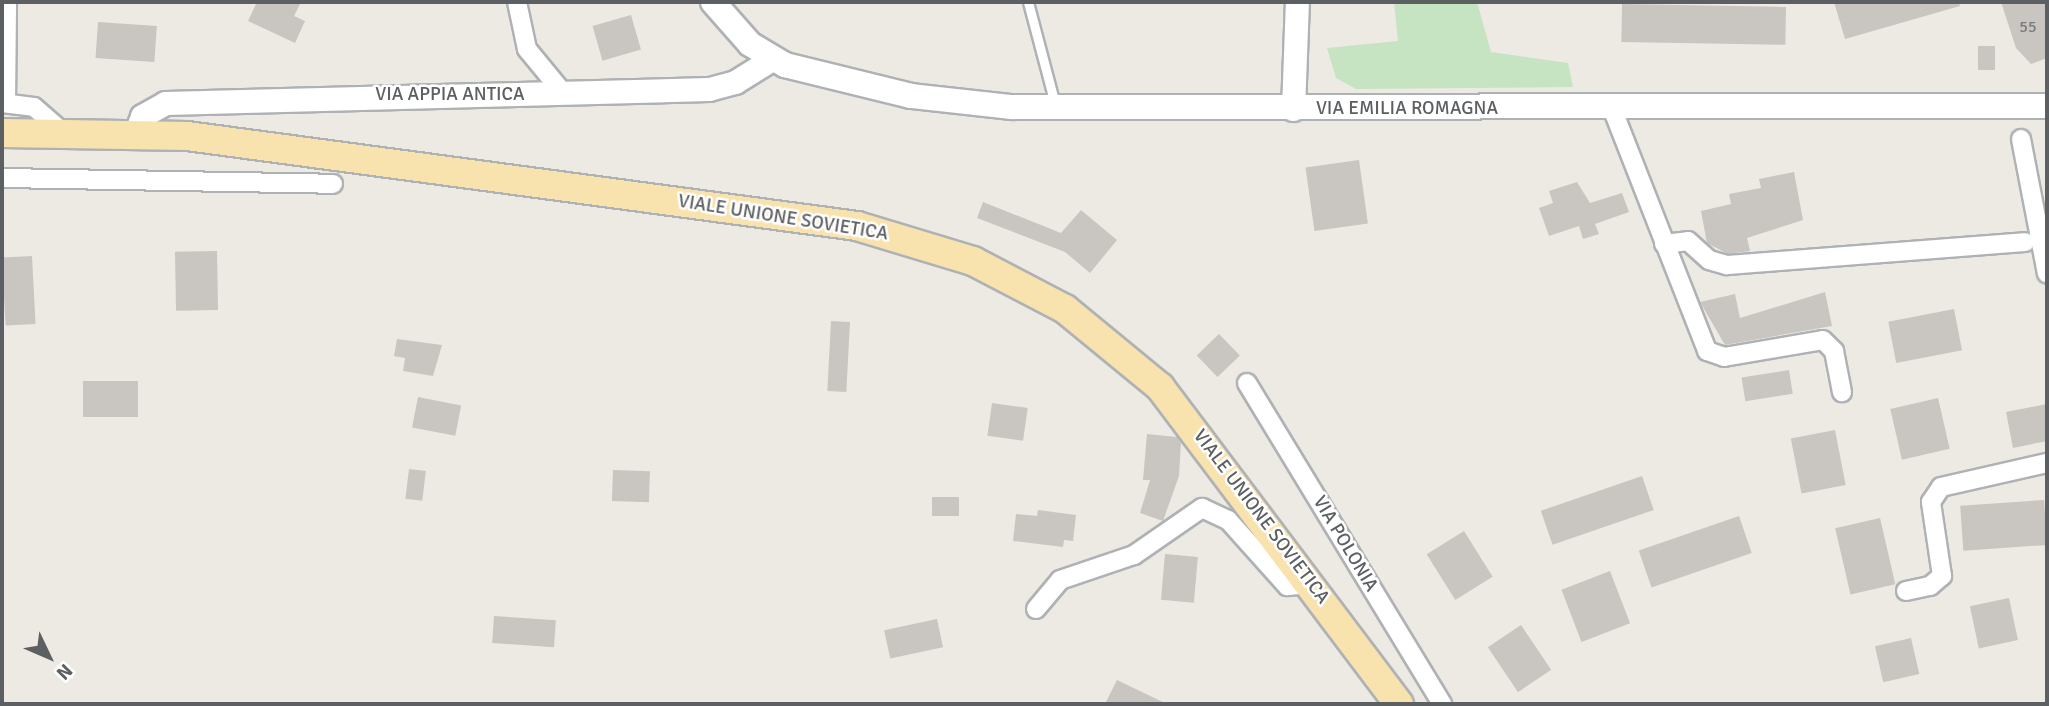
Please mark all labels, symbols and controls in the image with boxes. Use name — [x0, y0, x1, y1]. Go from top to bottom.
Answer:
house number: 55 — [2019, 17, 2037, 37]
street label: VIA APPIA ANTICA — [375, 84, 525, 106]
street label: VIA EMILIA ROMAGNA — [1316, 98, 1498, 120]
street label: VIALE UNIONE SOVIETICA — [676, 190, 890, 246]
street label: VIALE UNIONE SOVIETICA — [1188, 425, 1334, 609]
street label: VIA POLONIA — [1308, 492, 1382, 596]
north arrow — [14, 622, 84, 692]
text: N — [51, 658, 77, 685]

